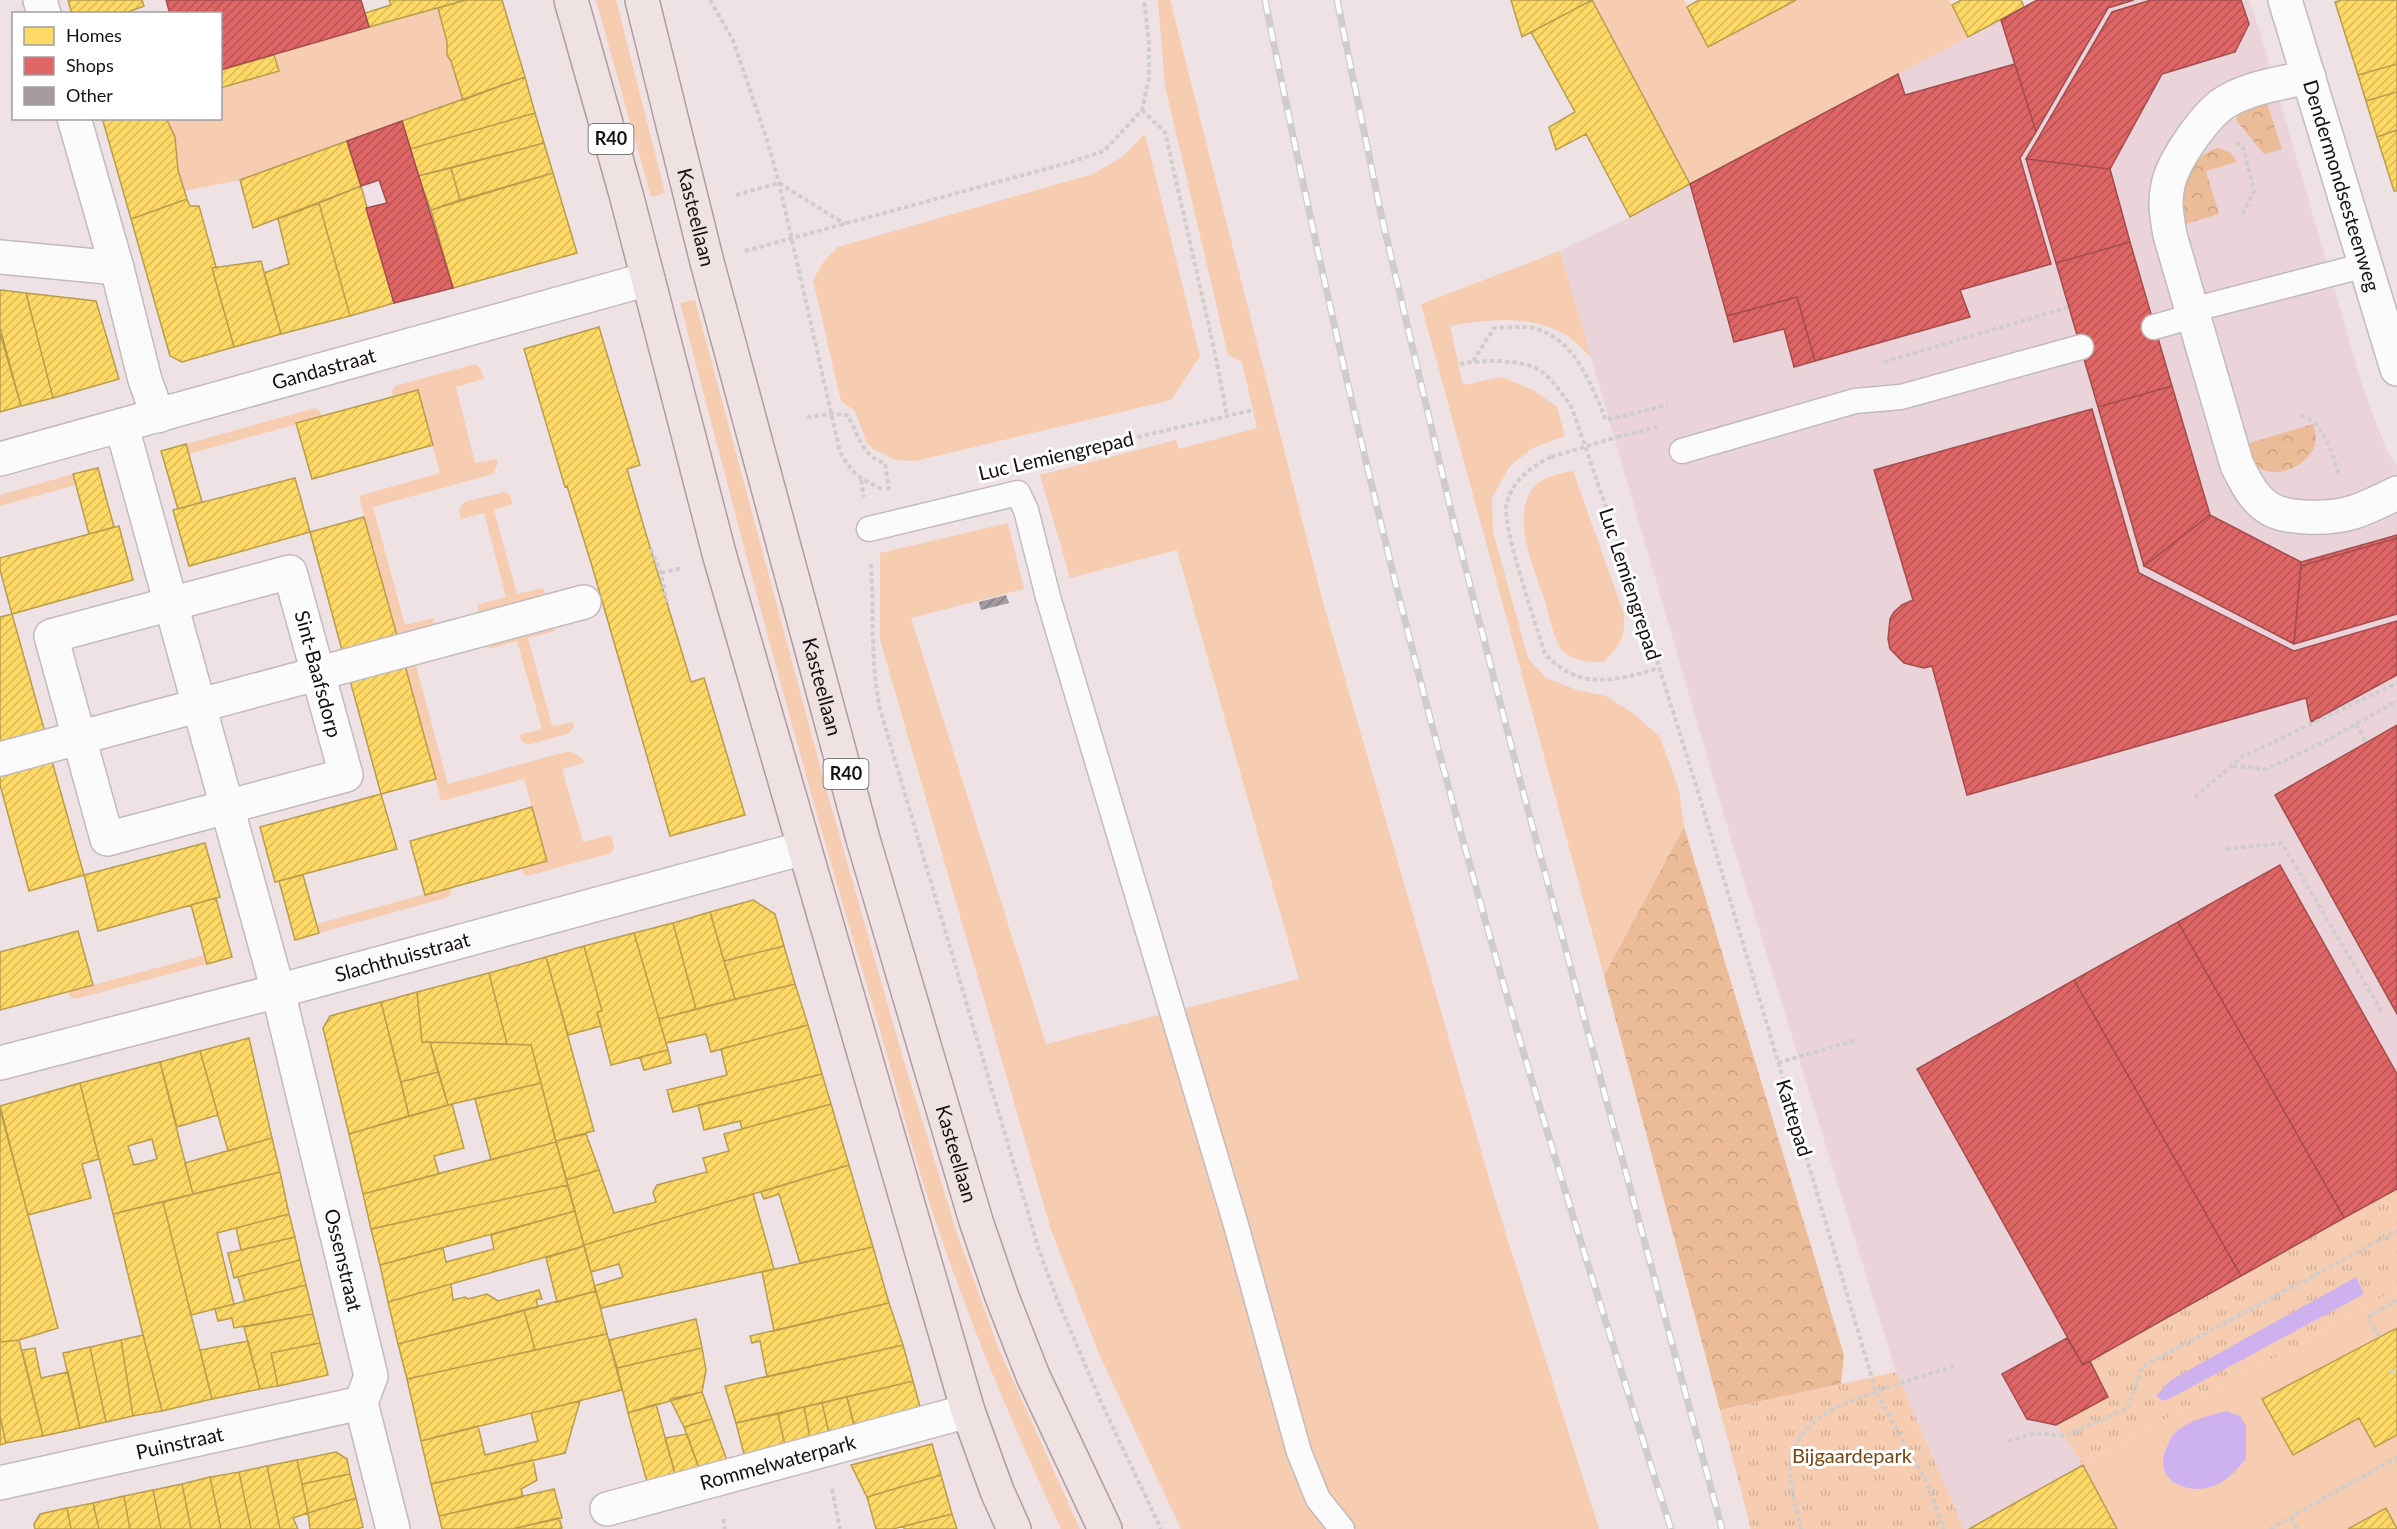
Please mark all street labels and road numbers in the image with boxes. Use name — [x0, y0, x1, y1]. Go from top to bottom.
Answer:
street label: Dendermondsesteenweg — [2299, 77, 2386, 294]
road number: R40 — [588, 124, 634, 154]
street label: Kasteellaan — [673, 165, 721, 269]
street label: Gandastraat — [269, 342, 378, 394]
street label: Luc Lemiengrepad — [976, 425, 1136, 485]
street label: Luc Lemiengrepad — [1595, 504, 1667, 663]
street label: Sint-Baafsdorp — [291, 608, 347, 740]
street label: Kasteellaan — [798, 635, 848, 738]
road number: R40 — [824, 759, 868, 789]
street label: Slachthuisstraat — [332, 926, 472, 986]
street label: Kattepad — [1772, 1076, 1818, 1159]
street label: Kasteellaan — [931, 1102, 983, 1205]
street label: Ossenstraat — [320, 1206, 368, 1314]
street label: Puinstraat — [133, 1421, 225, 1464]
street label: Rommelwaterpark — [697, 1429, 859, 1494]

